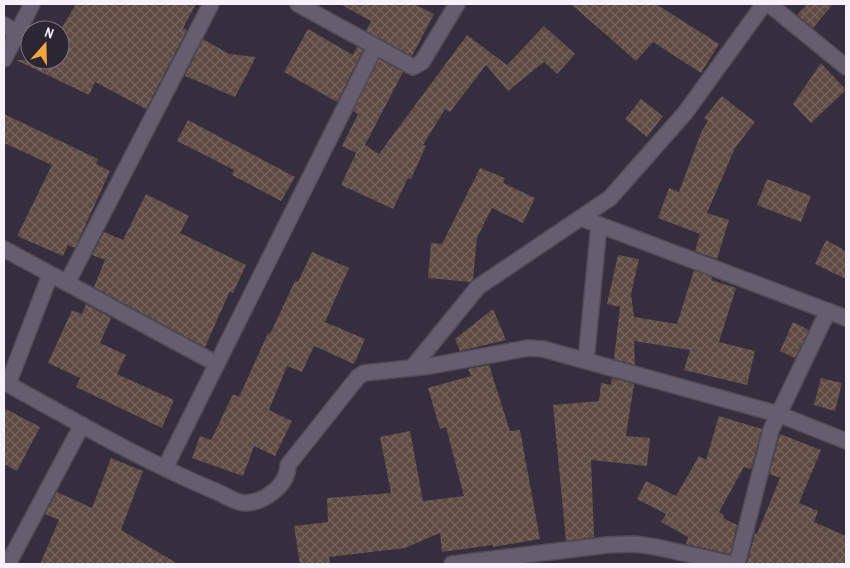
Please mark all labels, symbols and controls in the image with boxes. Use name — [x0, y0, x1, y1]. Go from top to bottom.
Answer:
north arrow — [20, 20, 70, 70]
text: N — [42, 23, 56, 43]

